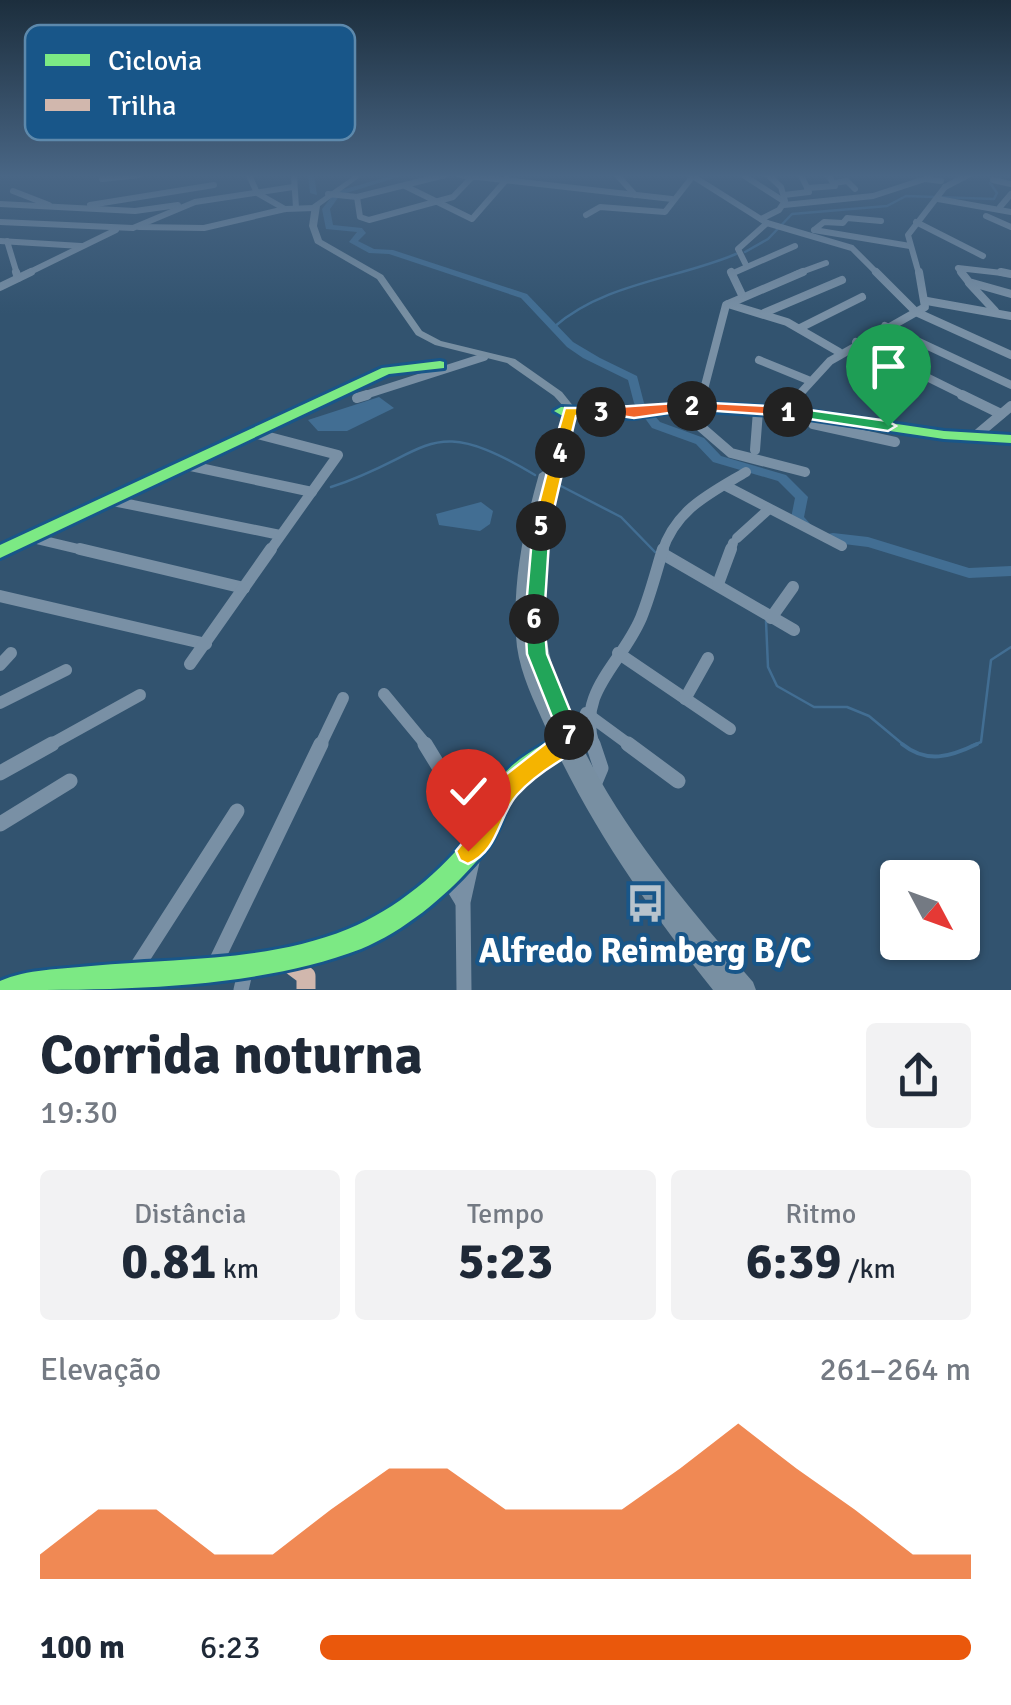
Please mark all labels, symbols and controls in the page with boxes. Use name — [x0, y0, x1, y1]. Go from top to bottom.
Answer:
legend — [25, 25, 355, 140]
text: Ciclovia — [108, 44, 202, 78]
text: Trilha — [108, 89, 176, 123]
pin — [846, 324, 931, 427]
icon: arrive — [861, 339, 916, 394]
pin: 2 — [667, 381, 717, 431]
pin: 3 — [576, 387, 626, 437]
pin: 1 — [763, 387, 813, 437]
text: 2 — [684, 389, 700, 423]
text: 3 — [593, 395, 609, 429]
text: 1 — [780, 395, 796, 429]
pin: 4 — [535, 428, 585, 478]
text: 4 — [552, 436, 568, 470]
pin: 5 — [516, 501, 566, 551]
text: 5 — [533, 509, 549, 543]
pin: 6 — [509, 594, 559, 644]
text: 6 — [526, 602, 542, 636]
pin: 7 — [544, 710, 594, 760]
text: 7 — [561, 718, 577, 752]
pin — [426, 749, 511, 852]
icon: check — [441, 764, 496, 819]
north arrow — [880, 860, 980, 960]
map controls — [880, 860, 980, 960]
bus stop icon: Alfredo Reimberg B/C — [624, 882, 666, 924]
place label: Alfredo Reimberg B/C — [479, 929, 811, 972]
text: Corrida noturna — [40, 1021, 423, 1089]
button: share — [866, 1023, 971, 1128]
text: 19:30 — [40, 1093, 118, 1132]
text: Distância — [134, 1197, 246, 1231]
text: Tempo — [467, 1197, 544, 1231]
text: Ritmo — [785, 1197, 856, 1231]
text: 0.81 — [121, 1231, 217, 1293]
text: 5:23 — [458, 1231, 553, 1293]
text: 6:39 — [746, 1231, 842, 1293]
text: km — [217, 1252, 259, 1286]
text: /km — [842, 1252, 896, 1286]
text: Elevação — [40, 1350, 161, 1389]
text: 261–264 m — [820, 1350, 971, 1389]
text: 100 m — [40, 1628, 125, 1667]
text: 6:23 — [200, 1628, 260, 1667]

